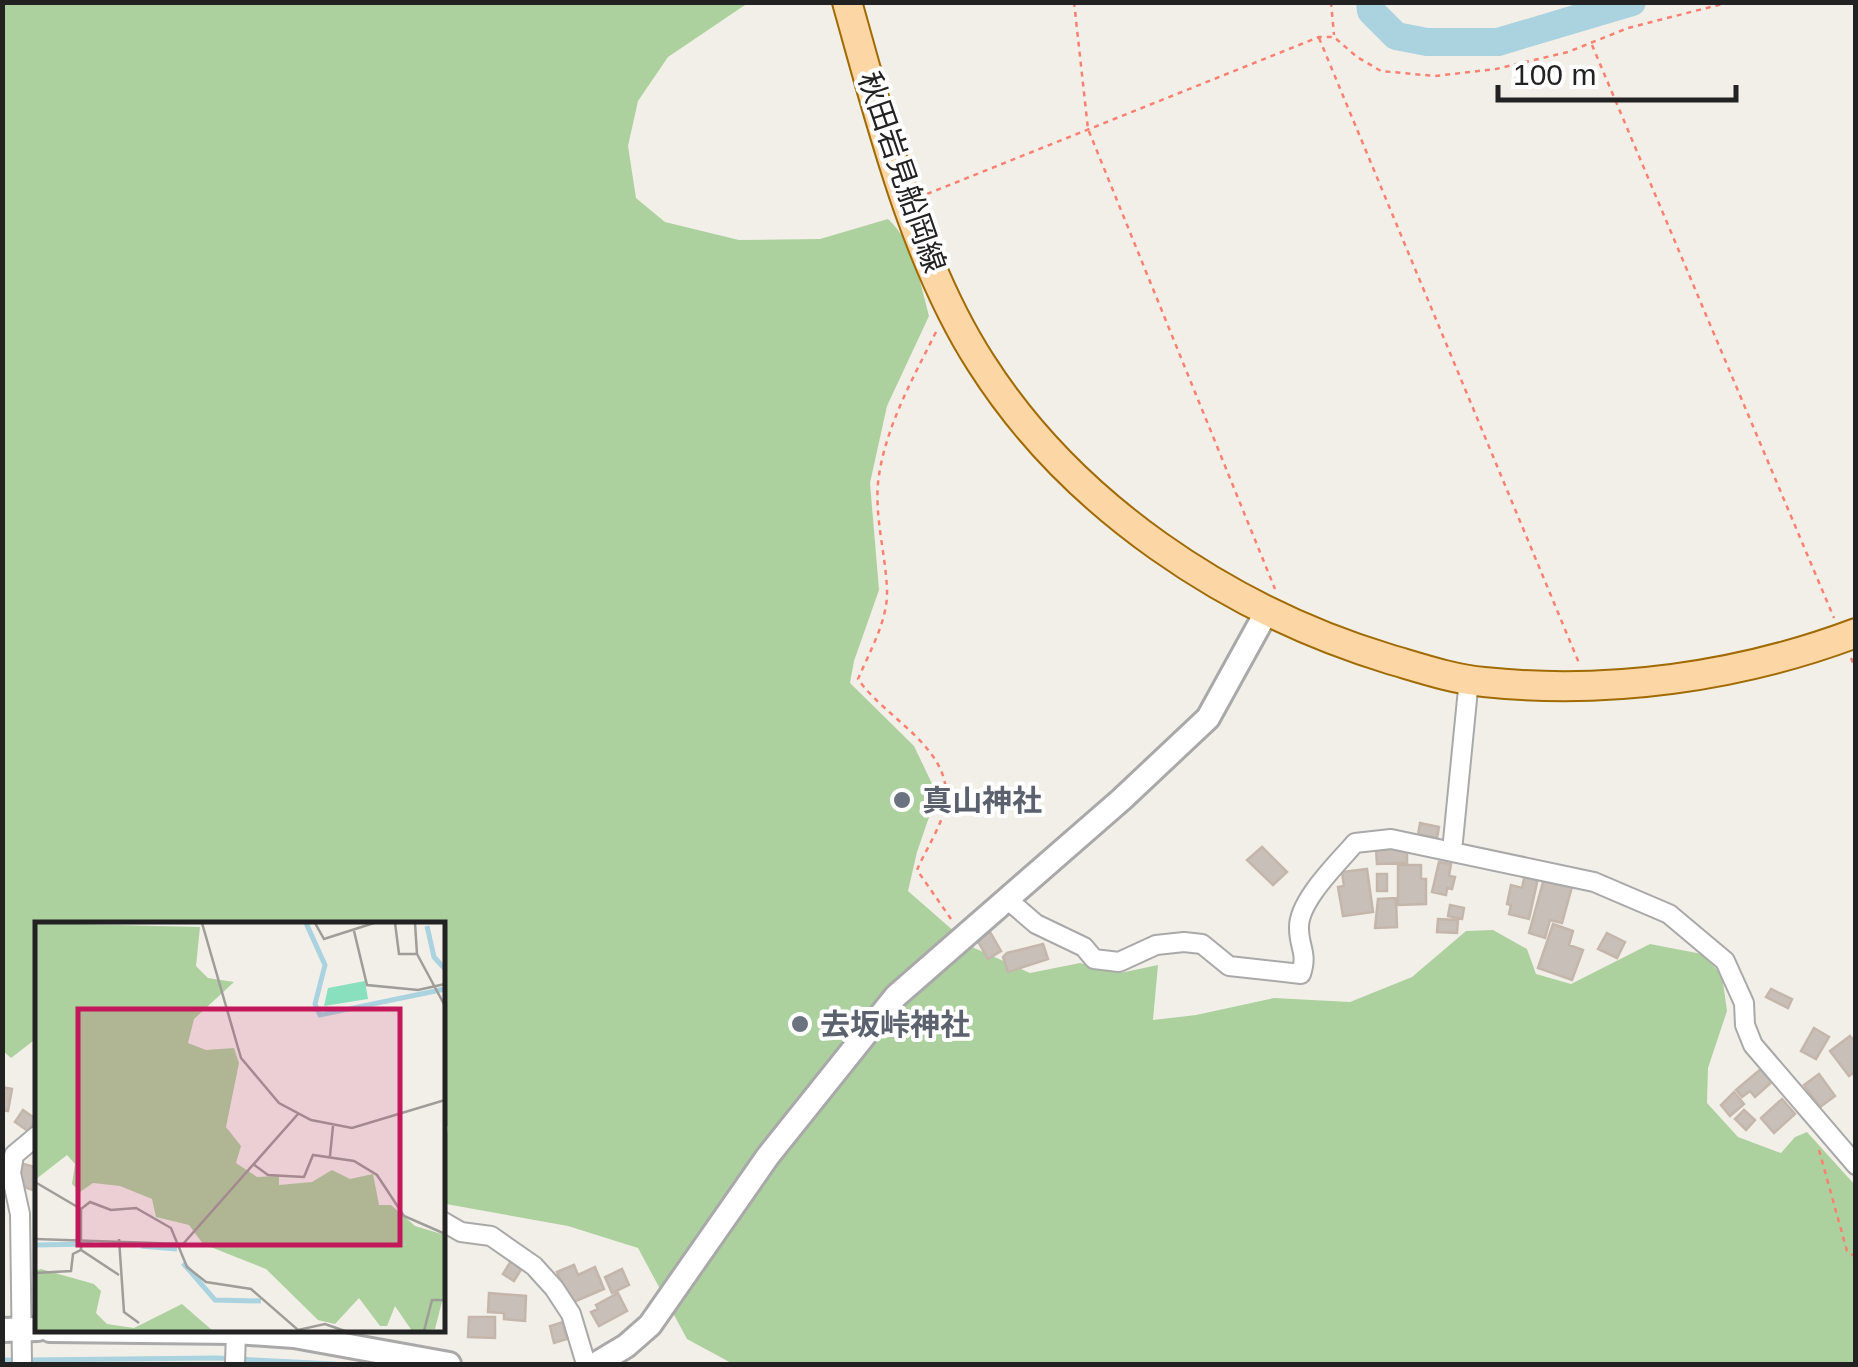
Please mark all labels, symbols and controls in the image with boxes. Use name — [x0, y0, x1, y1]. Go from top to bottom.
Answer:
scale bar — [1498, 40, 1736, 102]
text: 100 m — [1513, 58, 1596, 91]
street label: 秋田岩見船岡線 — [852, 67, 952, 277]
place label: 真山神社 — [922, 784, 1042, 817]
marker: 真山神社 — [891, 789, 913, 811]
inset map — [35, 922, 445, 1332]
place label: 去坂峠神社 — [820, 1008, 970, 1041]
marker: 去坂峠神社 — [789, 1013, 811, 1035]

